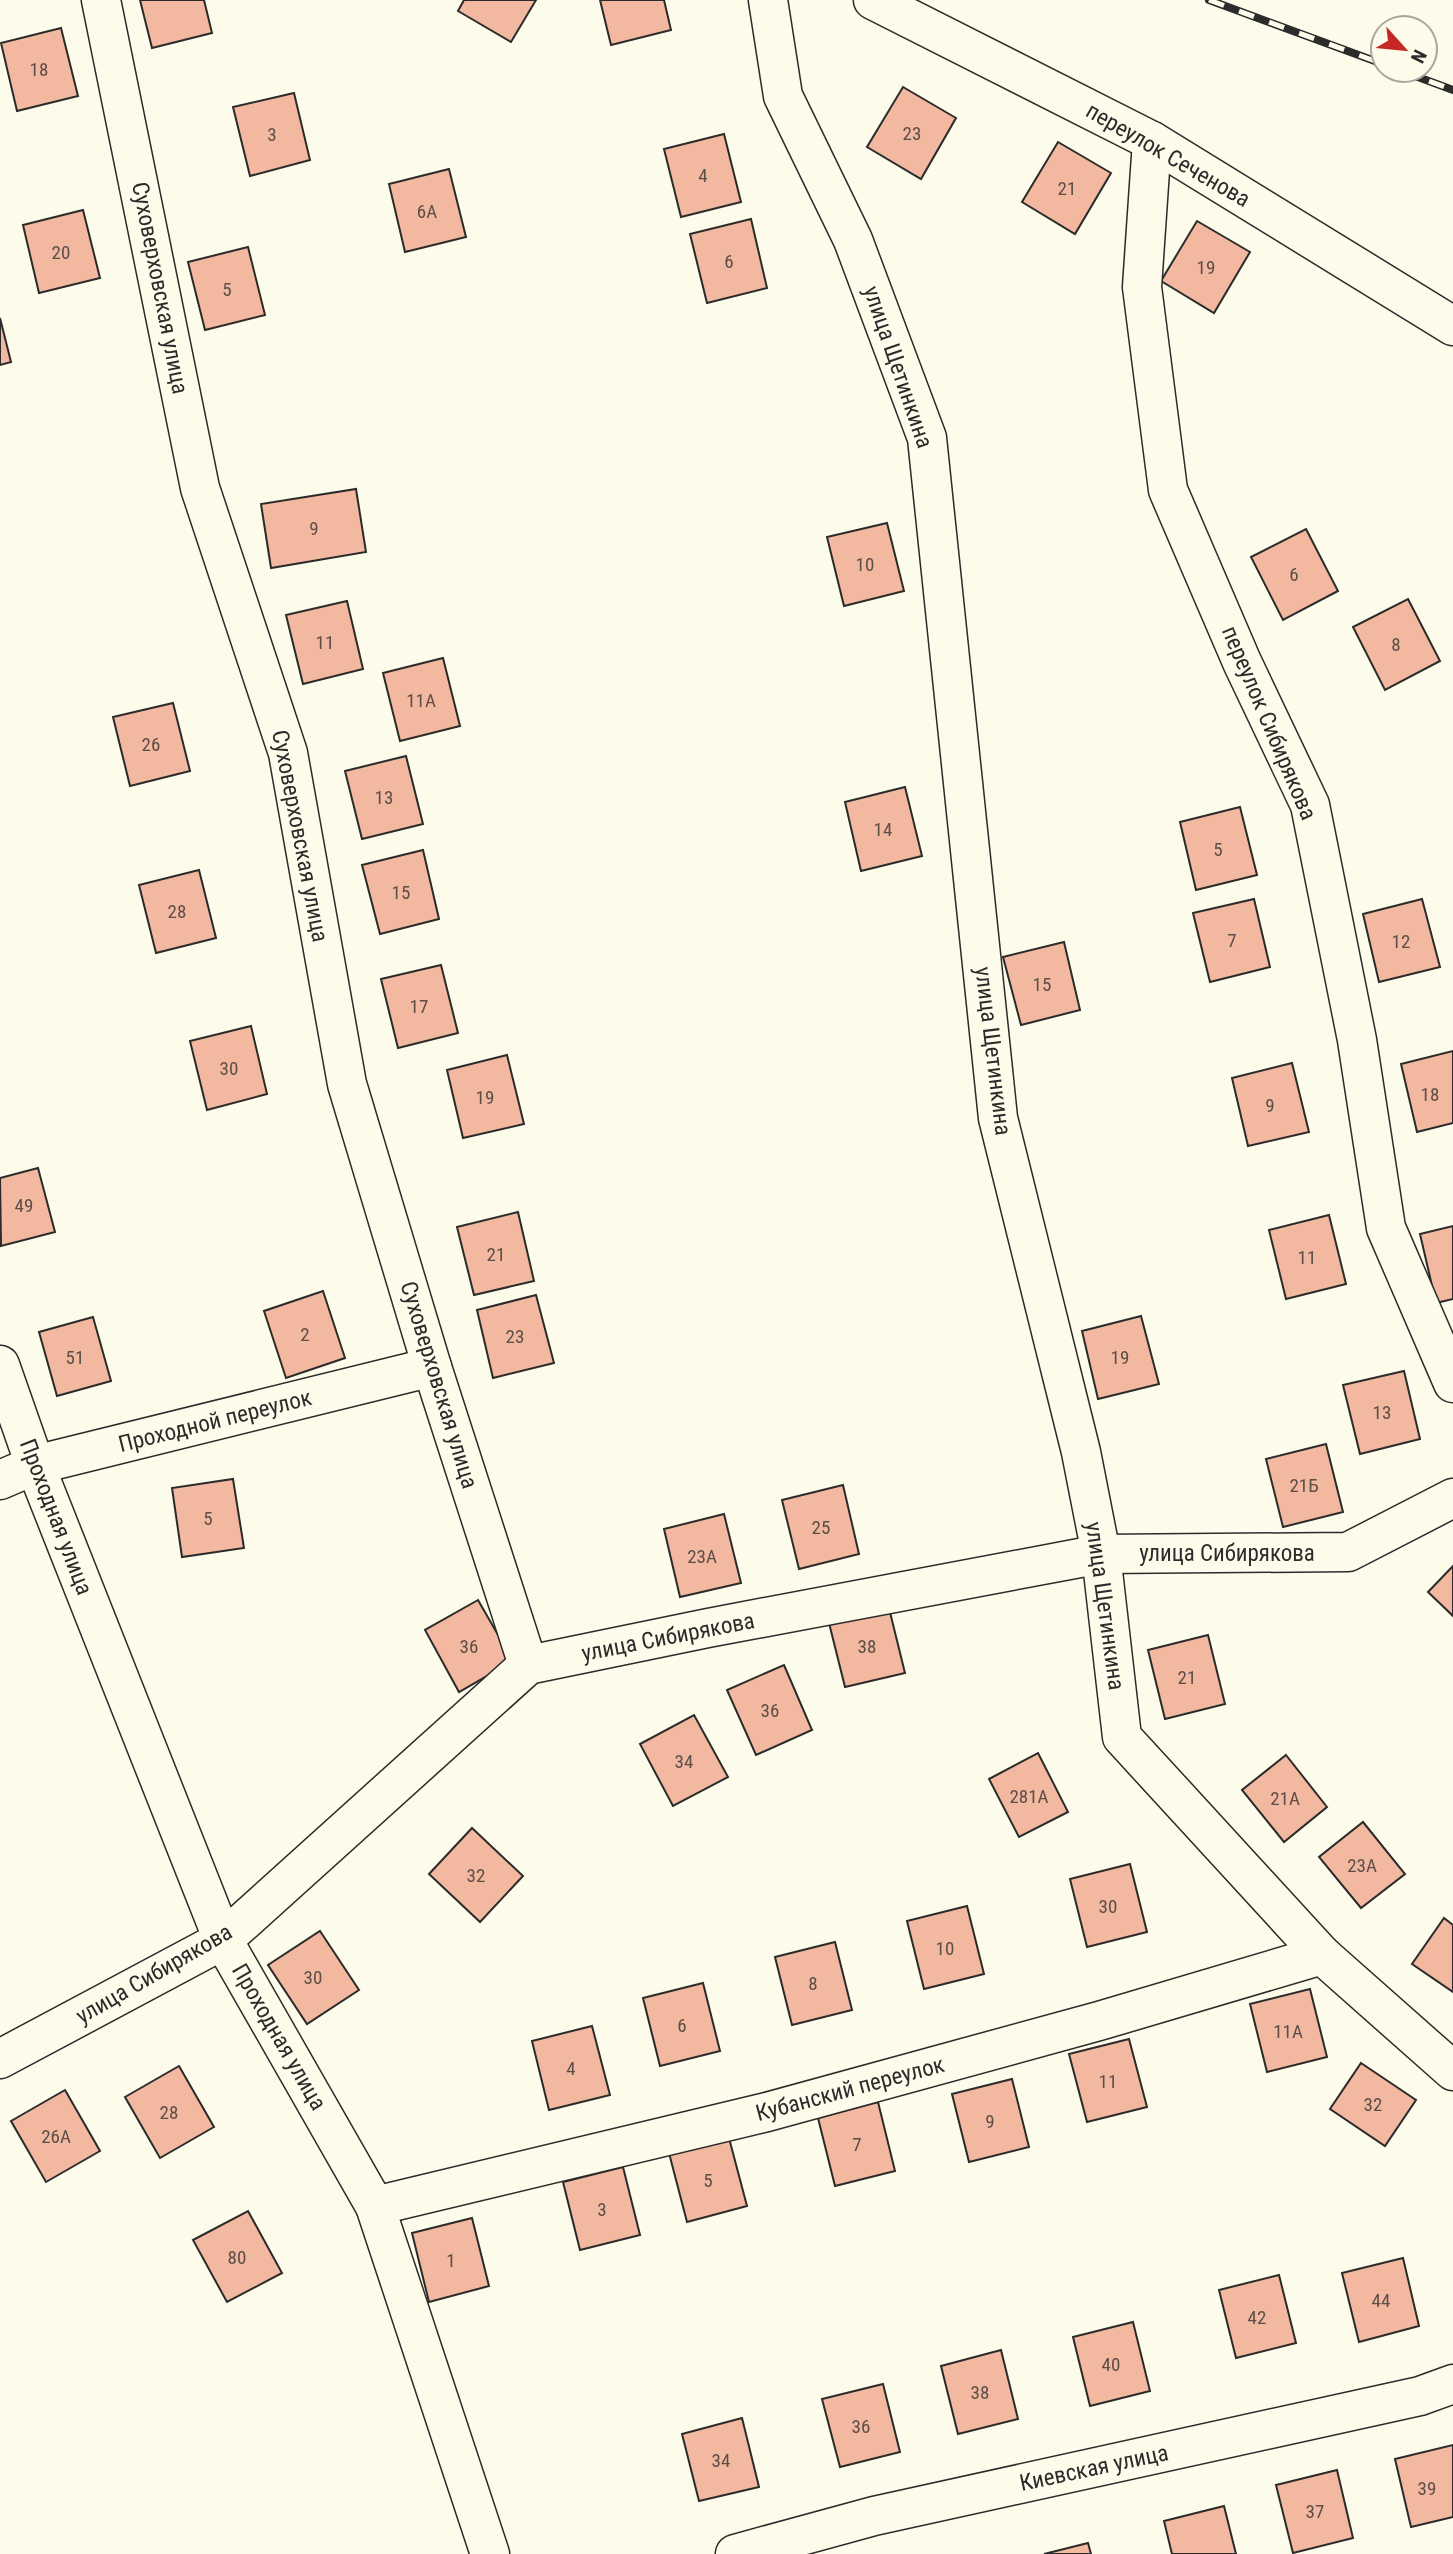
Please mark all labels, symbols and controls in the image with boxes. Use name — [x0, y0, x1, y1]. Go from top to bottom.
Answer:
north arrow — [1369, 14, 1439, 84]
text: N — [1406, 46, 1432, 67]
house number: 18 — [30, 58, 48, 81]
street label: переулок Сеченова — [1081, 97, 1255, 213]
house number: 23 — [903, 122, 921, 145]
house number: 3 — [267, 123, 277, 146]
house number: 4 — [698, 164, 708, 187]
house number: 21 — [1058, 177, 1076, 200]
street label: Суховерховская улица — [126, 180, 194, 396]
house number: 6А — [417, 200, 437, 223]
house number: 20 — [52, 241, 70, 264]
house number: 6 — [724, 250, 734, 273]
house number: 19 — [1197, 256, 1215, 279]
house number: 5 — [222, 278, 232, 301]
street label: улица Щетинкина — [858, 282, 938, 452]
house number: 9 — [309, 517, 319, 540]
house number: 10 — [856, 553, 874, 576]
house number: 6 — [1289, 563, 1299, 586]
street label: переулок Сибирякова — [1216, 622, 1322, 824]
house number: 11 — [316, 631, 334, 654]
house number: 8 — [1391, 633, 1401, 656]
house number: 11А — [406, 689, 436, 712]
street label: Суховерховская улица — [266, 728, 334, 944]
house number: 26 — [142, 733, 160, 756]
house number: 13 — [375, 786, 393, 809]
house number: 14 — [874, 818, 892, 841]
house number: 5 — [1213, 838, 1223, 861]
house number: 15 — [392, 881, 410, 904]
house number: 28 — [168, 900, 186, 923]
house number: 7 — [1227, 929, 1237, 952]
house number: 12 — [1392, 930, 1410, 953]
street label: улица Щетинкина — [969, 965, 1017, 1137]
house number: 15 — [1033, 973, 1051, 996]
house number: 17 — [410, 995, 428, 1018]
house number: 30 — [220, 1057, 238, 1080]
house number: 18 — [1421, 1083, 1439, 1106]
house number: 19 — [476, 1086, 494, 1109]
house number: 9 — [1265, 1094, 1275, 1117]
house number: 49 — [15, 1194, 33, 1217]
house number: 21 — [487, 1243, 505, 1266]
house number: 11 — [1298, 1246, 1316, 1269]
street label: Суховерховская улица — [395, 1278, 483, 1492]
house number: 2 — [300, 1323, 310, 1346]
house number: 23 — [506, 1325, 524, 1348]
house number: 51 — [66, 1346, 84, 1369]
house number: 19 — [1111, 1346, 1129, 1369]
street label: Проходной переулок — [116, 1384, 314, 1458]
house number: 13 — [1373, 1401, 1391, 1424]
street label: Проходная улица — [14, 1435, 98, 1599]
house number: 21Б — [1289, 1474, 1319, 1497]
house number: 5 — [203, 1507, 213, 1530]
house number: 25 — [812, 1516, 830, 1539]
street label: улица Щетинкина — [1080, 1520, 1130, 1692]
street label: улица Сибирякова — [1139, 1540, 1315, 1567]
house number: 23А — [687, 1545, 717, 1568]
street label: улица Сибирякова — [579, 1607, 757, 1667]
house number: 36 — [460, 1635, 478, 1658]
house number: 38 — [858, 1635, 876, 1658]
house number: 21 — [1178, 1666, 1196, 1689]
house number: 36 — [761, 1699, 779, 1722]
house number: 34 — [675, 1750, 693, 1773]
house number: 281А — [1009, 1785, 1049, 1808]
house number: 21А — [1270, 1787, 1300, 1810]
house number: 23А — [1347, 1854, 1377, 1877]
house number: 32 — [467, 1864, 485, 1887]
house number: 30 — [1099, 1895, 1117, 1918]
street label: улица Сибирякова — [71, 1918, 237, 2030]
house number: 10 — [936, 1937, 954, 1960]
street label: Проходная улица — [226, 1959, 332, 2115]
house number: 30 — [304, 1966, 322, 1989]
house number: 8 — [808, 1972, 818, 1995]
house number: 6 — [677, 2014, 687, 2037]
house number: 11А — [1273, 2020, 1303, 2043]
street label: Кубанский переулок — [753, 2051, 947, 2127]
house number: 4 — [566, 2057, 576, 2080]
house number: 11 — [1099, 2070, 1117, 2093]
house number: 32 — [1364, 2093, 1382, 2116]
house number: 28 — [160, 2101, 178, 2124]
house number: 9 — [985, 2110, 995, 2133]
house number: 26А — [41, 2125, 71, 2148]
house number: 7 — [852, 2133, 862, 2156]
house number: 5 — [703, 2169, 713, 2192]
house number: 3 — [597, 2198, 607, 2221]
house number: 80 — [228, 2246, 246, 2269]
house number: 1 — [446, 2249, 456, 2272]
house number: 44 — [1372, 2289, 1390, 2312]
house number: 42 — [1248, 2306, 1266, 2329]
house number: 40 — [1102, 2353, 1120, 2376]
house number: 38 — [971, 2381, 989, 2404]
house number: 36 — [852, 2415, 870, 2438]
street label: Киевская улица — [1017, 2439, 1171, 2497]
house number: 34 — [712, 2449, 730, 2472]
house number: 39 — [1418, 2477, 1436, 2500]
house number: 37 — [1306, 2500, 1324, 2523]

